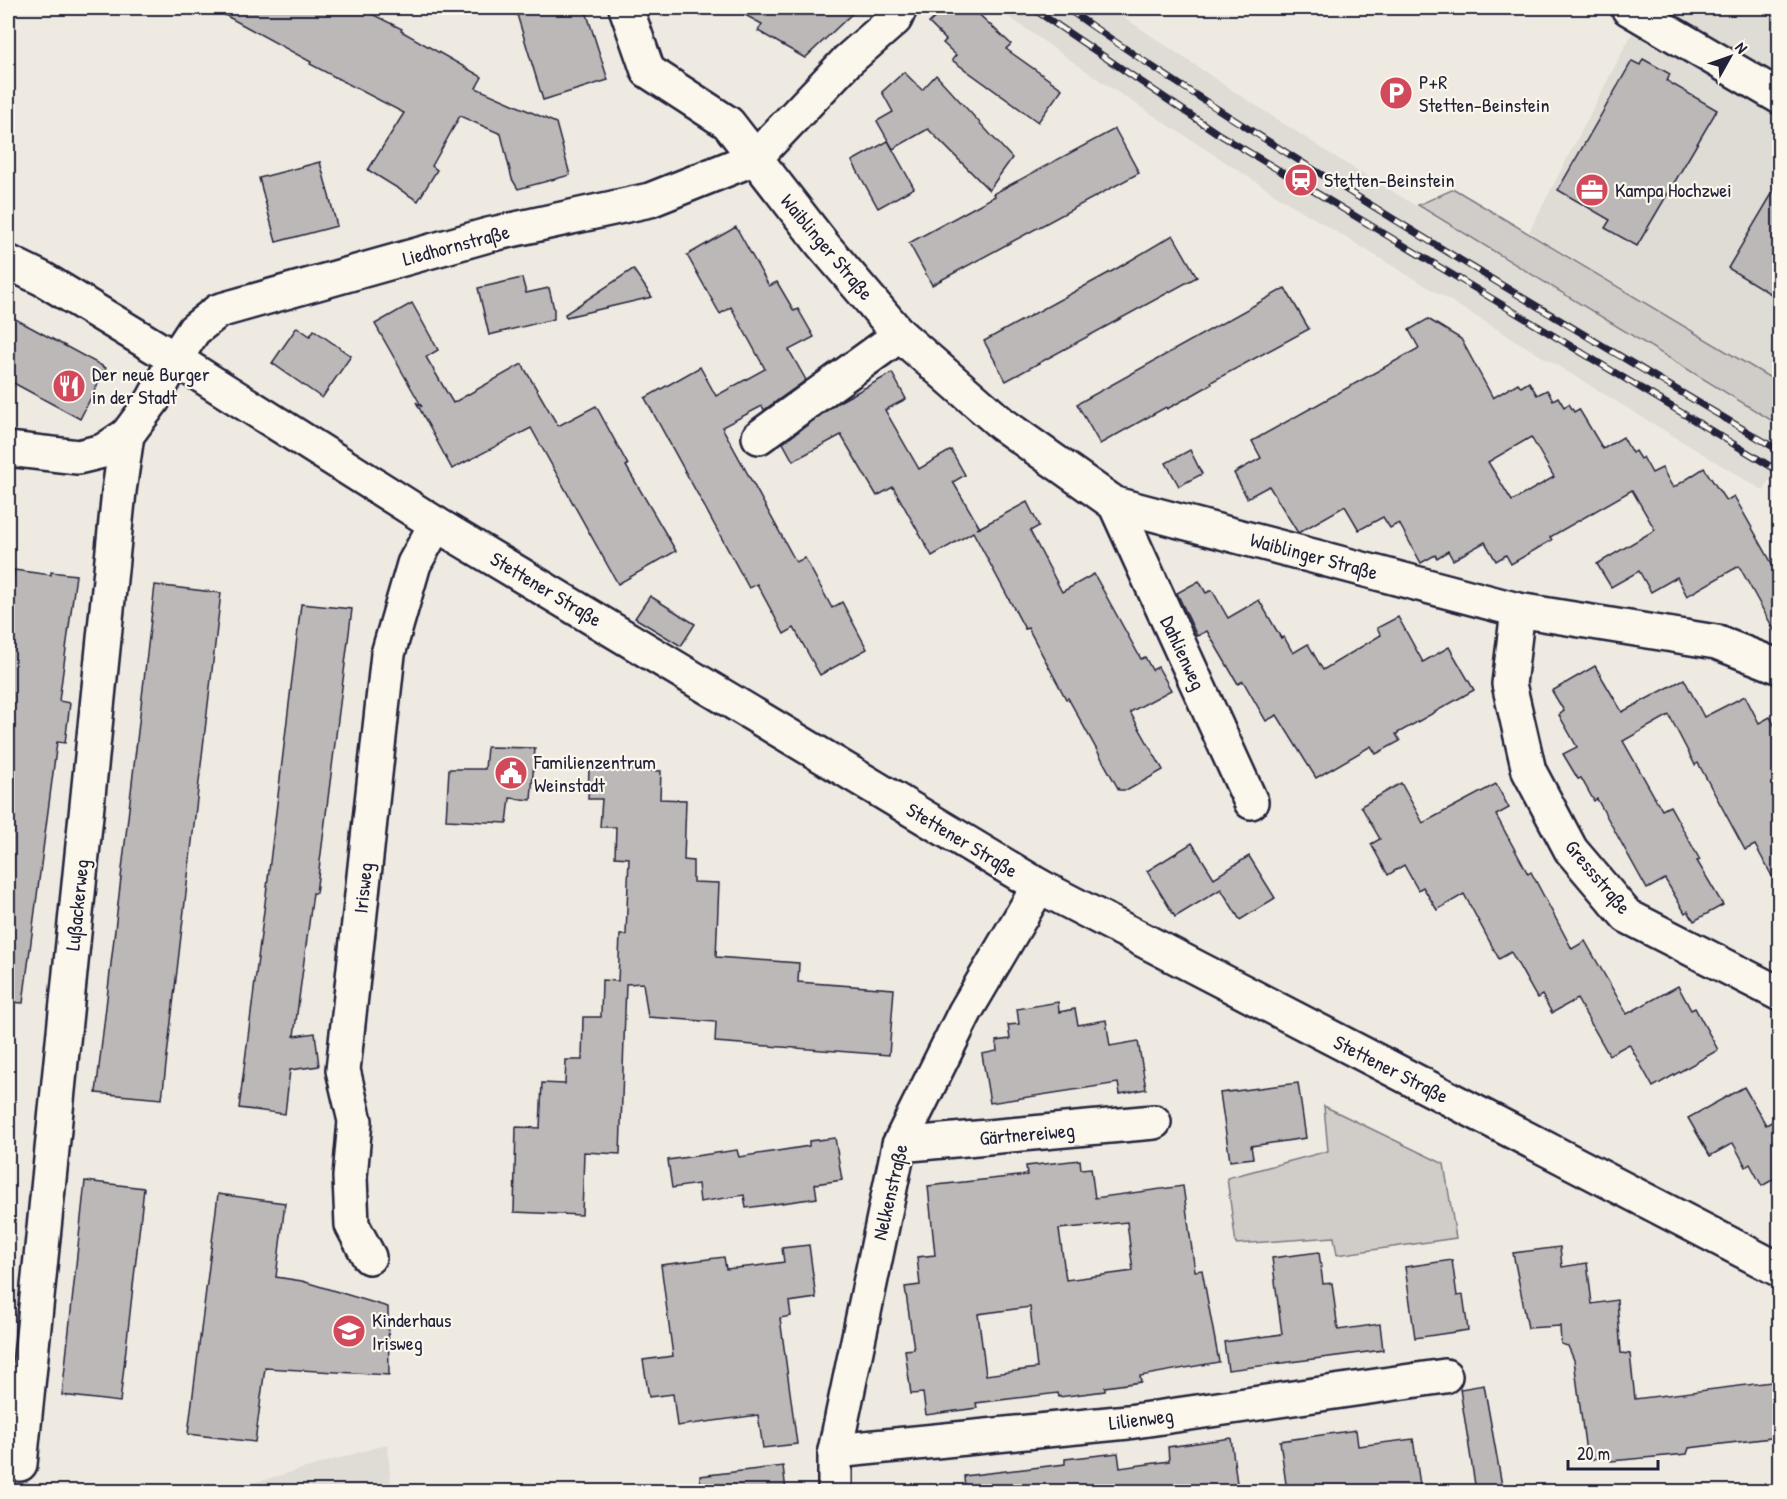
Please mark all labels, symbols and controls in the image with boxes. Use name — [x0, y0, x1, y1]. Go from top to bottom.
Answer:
north arrow — [1700, 27, 1760, 87]
text: N — [1730, 37, 1753, 58]
place label: P+R Stetten-Beinstein — [1419, 68, 1550, 118]
parking icon: P+R Stetten-Beinstein — [1378, 75, 1414, 111]
station icon: Stetten-Beinstein — [1283, 162, 1319, 198]
place label: Stetten-Beinstein — [1324, 166, 1455, 193]
office icon: Kampa Hochzwei — [1574, 172, 1610, 208]
place label: Kampa Hochzwei — [1615, 176, 1732, 203]
street label: Waiblinger Straße — [775, 188, 880, 306]
street label: Liedhornstraße — [399, 217, 512, 272]
place label: Der neue Burger in der Stadt — [92, 360, 210, 410]
restaurant icon: Der neue Burger in der Stadt — [51, 368, 87, 404]
street label: Waiblinger Straße — [1247, 526, 1381, 586]
street label: Stettener Straße — [486, 545, 607, 632]
street label: Dahlienweg — [1155, 611, 1212, 694]
place label: Familienzentrum Weinstadt — [533, 748, 656, 798]
public building icon: Familienzentrum Weinstadt — [493, 755, 529, 791]
street label: Stettener Straße — [902, 796, 1023, 883]
street label: Gressstraße — [1559, 834, 1637, 920]
street label: Lußackerweg — [58, 858, 95, 952]
street label: Irisweg — [346, 861, 379, 915]
street label: Stettener Straße — [1329, 1028, 1453, 1109]
street label: Gärtnereiweg — [978, 1116, 1076, 1151]
street label: Nelkenstraße — [865, 1141, 914, 1243]
place label: Kinderhaus Irisweg — [372, 1306, 452, 1356]
school or university icon: Kinderhaus Irisweg — [331, 1313, 367, 1349]
street label: Lilienweg — [1107, 1401, 1175, 1436]
scale bar — [1568, 1433, 1658, 1471]
text: 20 m — [1577, 1441, 1610, 1466]

